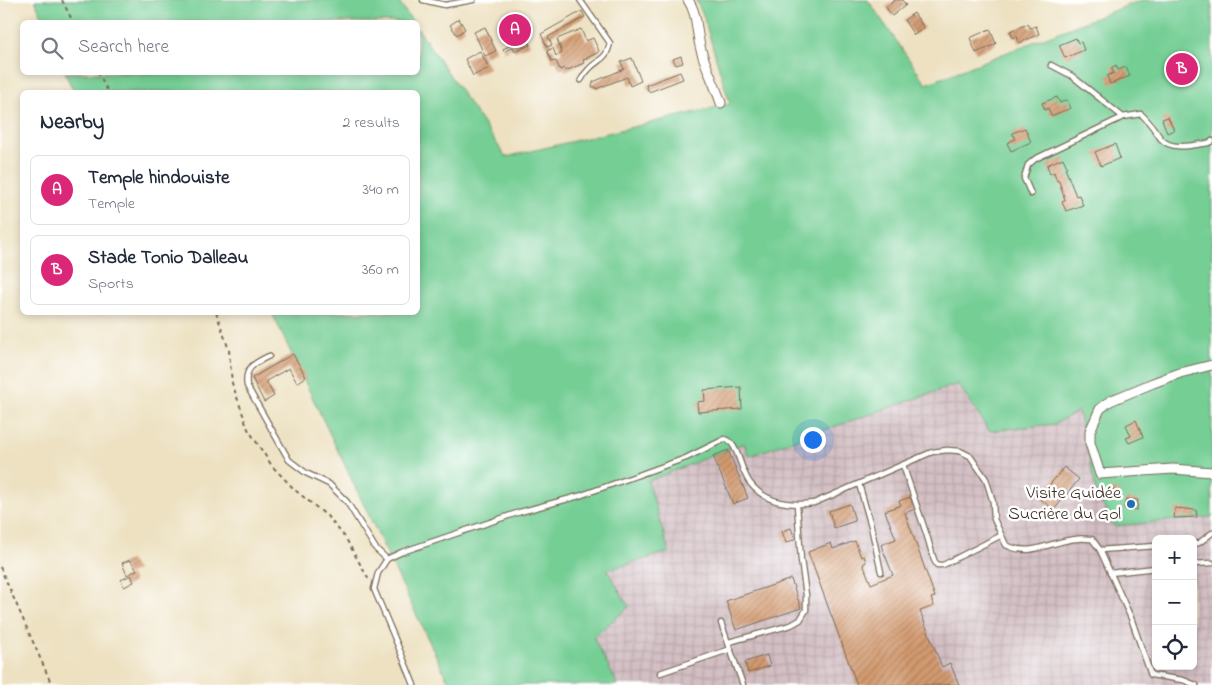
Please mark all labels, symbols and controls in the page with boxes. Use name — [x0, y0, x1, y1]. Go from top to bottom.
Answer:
pin: A — [499, 11, 531, 49]
search box — [20, 20, 420, 75]
icon: search — [38, 34, 66, 62]
text: Search here — [78, 34, 169, 61]
pin: B — [1166, 50, 1198, 88]
text: Nearby — [40, 108, 104, 138]
text: 2 results — [342, 111, 400, 135]
text: Temple hindouiste — [88, 165, 230, 192]
text: A — [52, 178, 62, 202]
text: 340 m — [362, 178, 399, 202]
text: Temple — [88, 192, 135, 216]
text: Stade Tonio Dalleau — [88, 245, 248, 272]
text: B — [52, 258, 62, 282]
text: 360 m — [362, 258, 399, 282]
text: Sports — [88, 272, 134, 296]
your location — [800, 427, 826, 453]
place label: Visite Guidée Sucrière du Gol — [1008, 481, 1122, 528]
marker: Visite Guidée Sucrière du Gol — [1125, 498, 1137, 510]
map controls — [1152, 535, 1197, 670]
button: + — [1152, 535, 1197, 580]
button: − — [1152, 580, 1197, 625]
button: locate — [1152, 625, 1197, 670]

